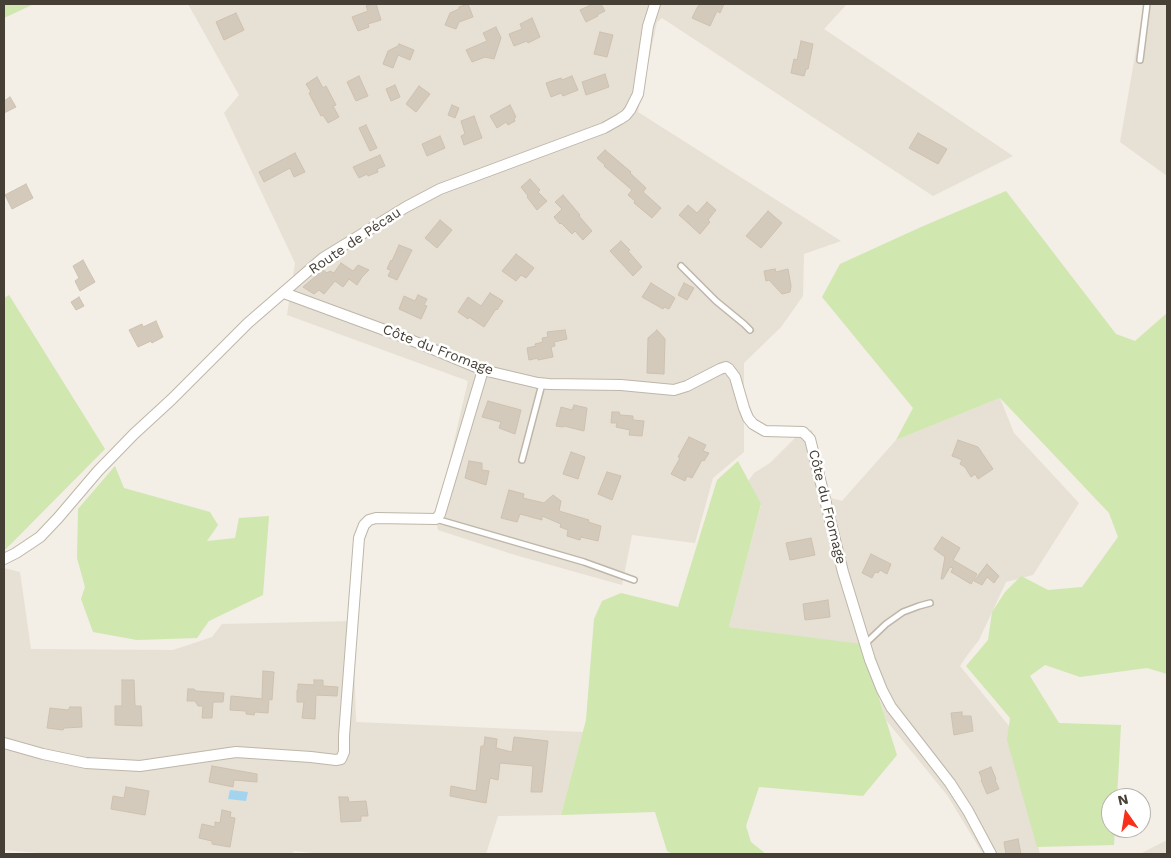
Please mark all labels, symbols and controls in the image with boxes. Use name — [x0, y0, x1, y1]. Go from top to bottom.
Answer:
street label: Route de Pécau — [306, 204, 404, 278]
street label: Côte du Fromage — [380, 321, 496, 379]
street label: Côte du Fromage — [805, 448, 849, 566]
north arrow — [1101, 788, 1151, 838]
text: N — [1116, 790, 1130, 808]

